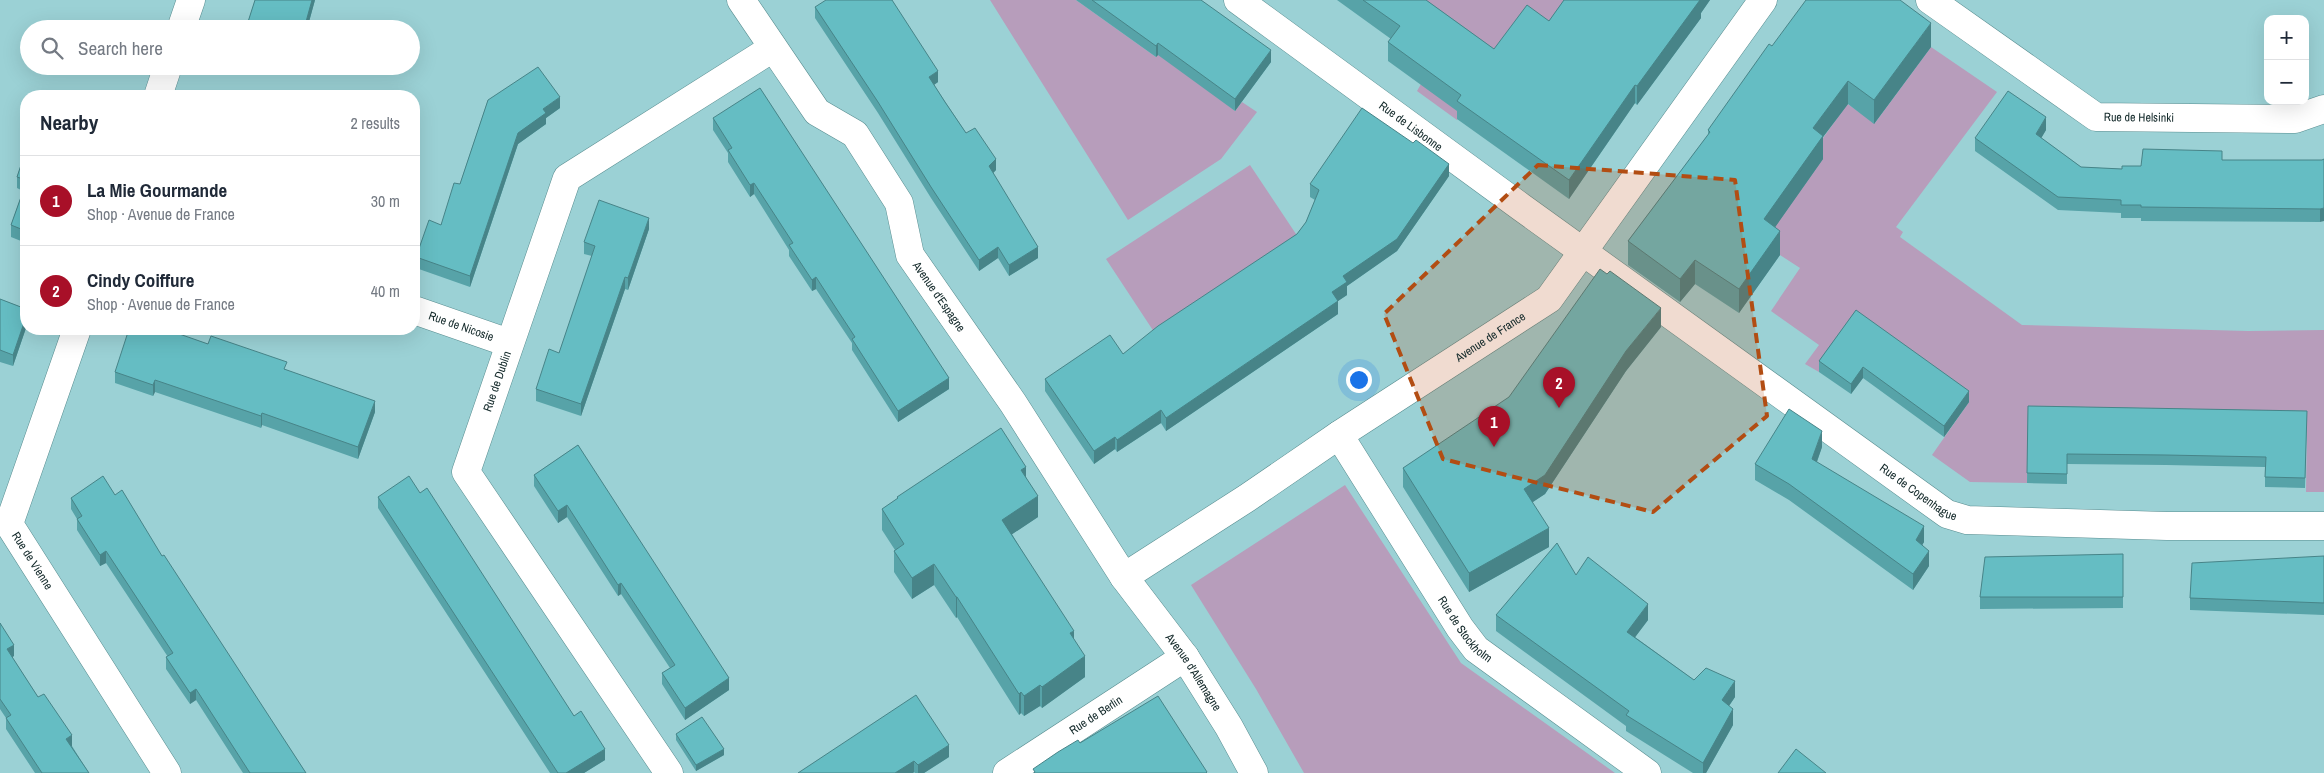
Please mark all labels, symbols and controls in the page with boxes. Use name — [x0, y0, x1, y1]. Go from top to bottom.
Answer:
map controls — [2264, 15, 2309, 105]
button: + — [2264, 15, 2309, 60]
search box — [20, 20, 420, 75]
icon: search — [38, 34, 66, 62]
text: Search here — [78, 35, 163, 61]
button: − — [2264, 60, 2309, 105]
street label: Rue de Lisbonne — [1376, 98, 1446, 155]
text: Nearby — [40, 108, 98, 137]
street label: Rue de Helsinki — [2104, 109, 2174, 126]
text: 2 results — [350, 112, 400, 134]
text: La Mie Gourmande — [87, 177, 227, 203]
text: 1 — [52, 190, 60, 212]
text: 30 m — [371, 190, 400, 212]
text: Shop · Avenue de France — [87, 203, 235, 225]
street label: Avenue d'Espagne — [908, 257, 969, 335]
text: Cindy Coiffure — [87, 267, 194, 293]
text: 2 — [52, 280, 60, 302]
text: 40 m — [371, 280, 400, 302]
text: Shop · Avenue de France — [87, 293, 235, 315]
street label: Rue de Nicosie — [427, 308, 496, 345]
street label: Avenue de France — [1451, 308, 1528, 366]
street label: Rue de Dublin — [479, 349, 515, 414]
your location — [1346, 367, 1372, 393]
pin: 2 — [1543, 367, 1575, 408]
pin: 1 — [1478, 406, 1510, 447]
street label: Rue de Copenhague — [1876, 460, 1959, 524]
street label: Rue de Vienne — [8, 529, 57, 593]
street label: Rue de Stockholm — [1434, 593, 1495, 666]
street label: Avenue d'Allemagne — [1161, 629, 1225, 714]
street label: Rue de Berlin — [1066, 692, 1125, 738]

